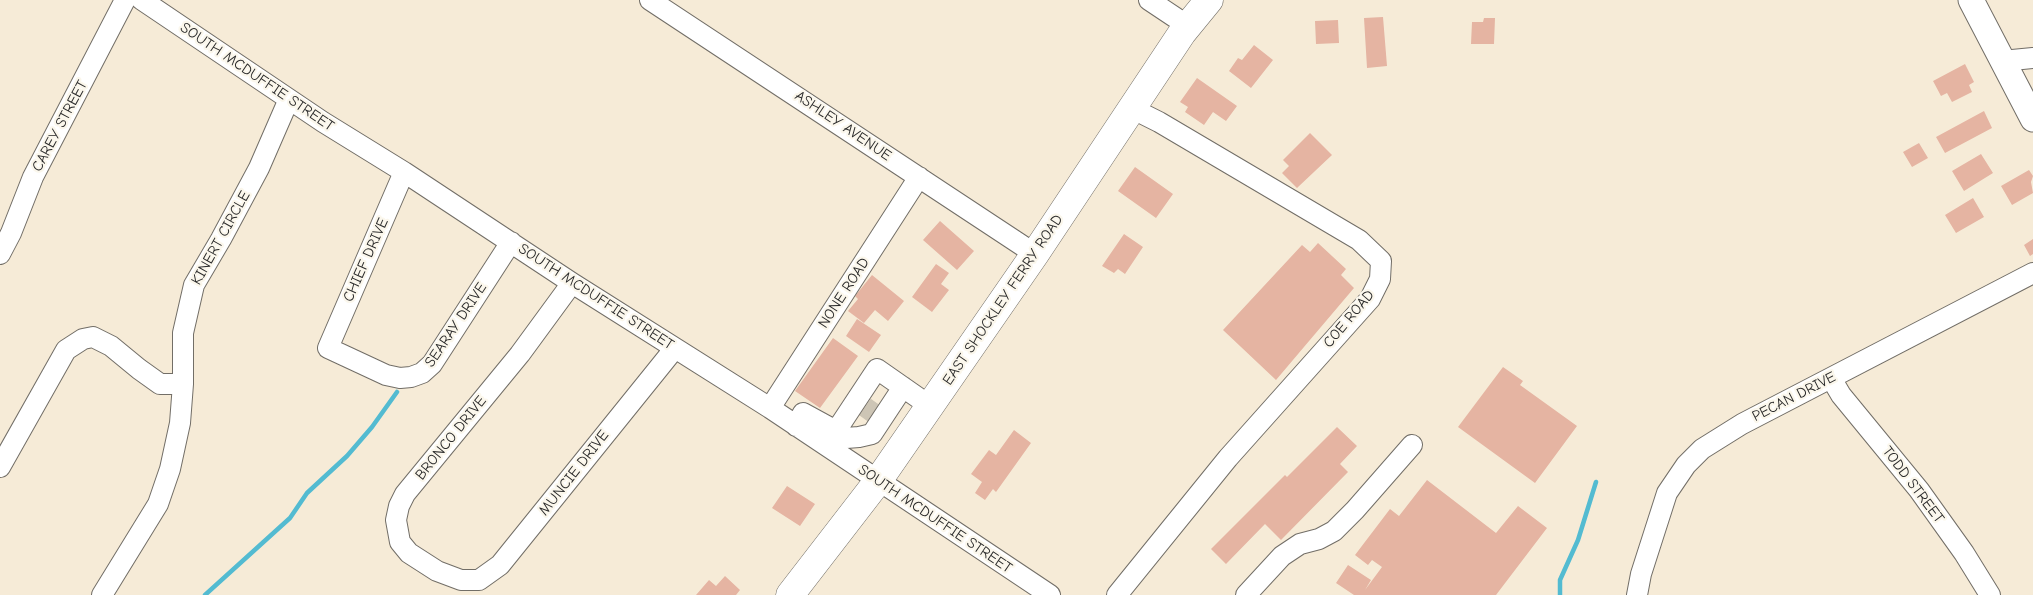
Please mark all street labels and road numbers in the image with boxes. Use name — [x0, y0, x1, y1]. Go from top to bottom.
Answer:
street label: SOUTH MCDUFFIE STREET — [177, 19, 337, 135]
street label: CAREY STREET — [28, 77, 92, 175]
street label: ASHLEY AVENUE — [791, 87, 895, 165]
street label: KINERT CIRCLE — [188, 188, 254, 288]
street label: EAST SHOCKLEY FERRY ROAD — [939, 211, 1067, 389]
street label: CHIEF DRIVE — [339, 215, 393, 305]
street label: SOUTH MCDUFFIE STREET — [515, 240, 677, 354]
street label: NONE ROAD — [815, 254, 873, 332]
street label: SEARAY DRIVE — [421, 279, 491, 371]
street label: COE ROAD — [1320, 287, 1378, 351]
street label: PECAN DRIVE — [1749, 368, 1839, 426]
street label: BRONCO DRIVE — [412, 392, 490, 484]
street label: MUNCIE DRIVE — [535, 427, 613, 519]
street label: TODD STREET — [1878, 443, 1948, 527]
street label: SOUTH MCDUFFIE STREET — [855, 461, 1015, 577]

